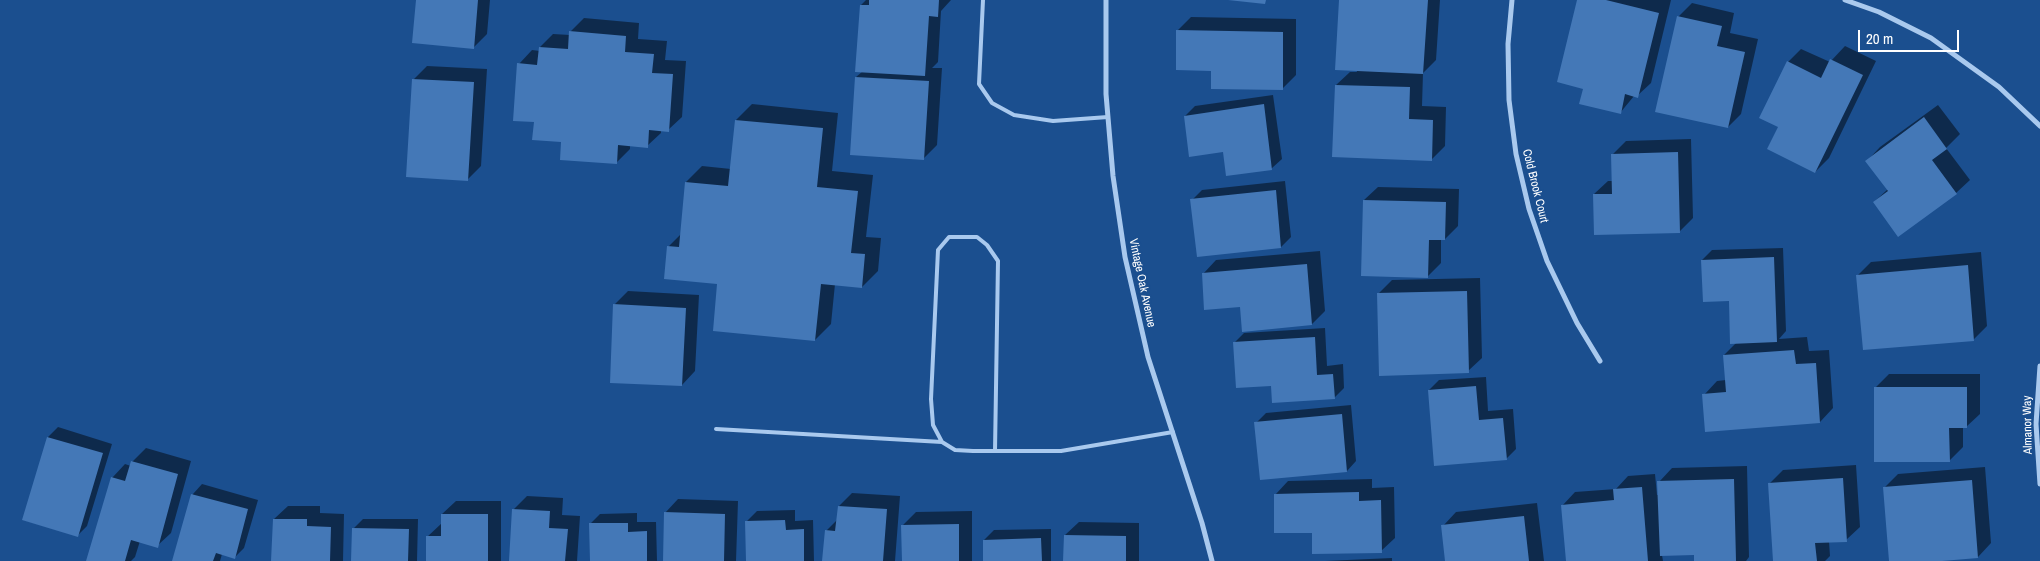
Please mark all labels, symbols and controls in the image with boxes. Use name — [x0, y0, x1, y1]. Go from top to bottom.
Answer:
scale bar — [1860, 20, 1961, 52]
text: 20 m — [1866, 28, 1893, 49]
street label: Cold Brook Court — [1519, 148, 1551, 224]
street label: Vintage Oak Avenue — [1126, 237, 1158, 329]
street label: Almanor Way — [2020, 396, 2036, 454]

